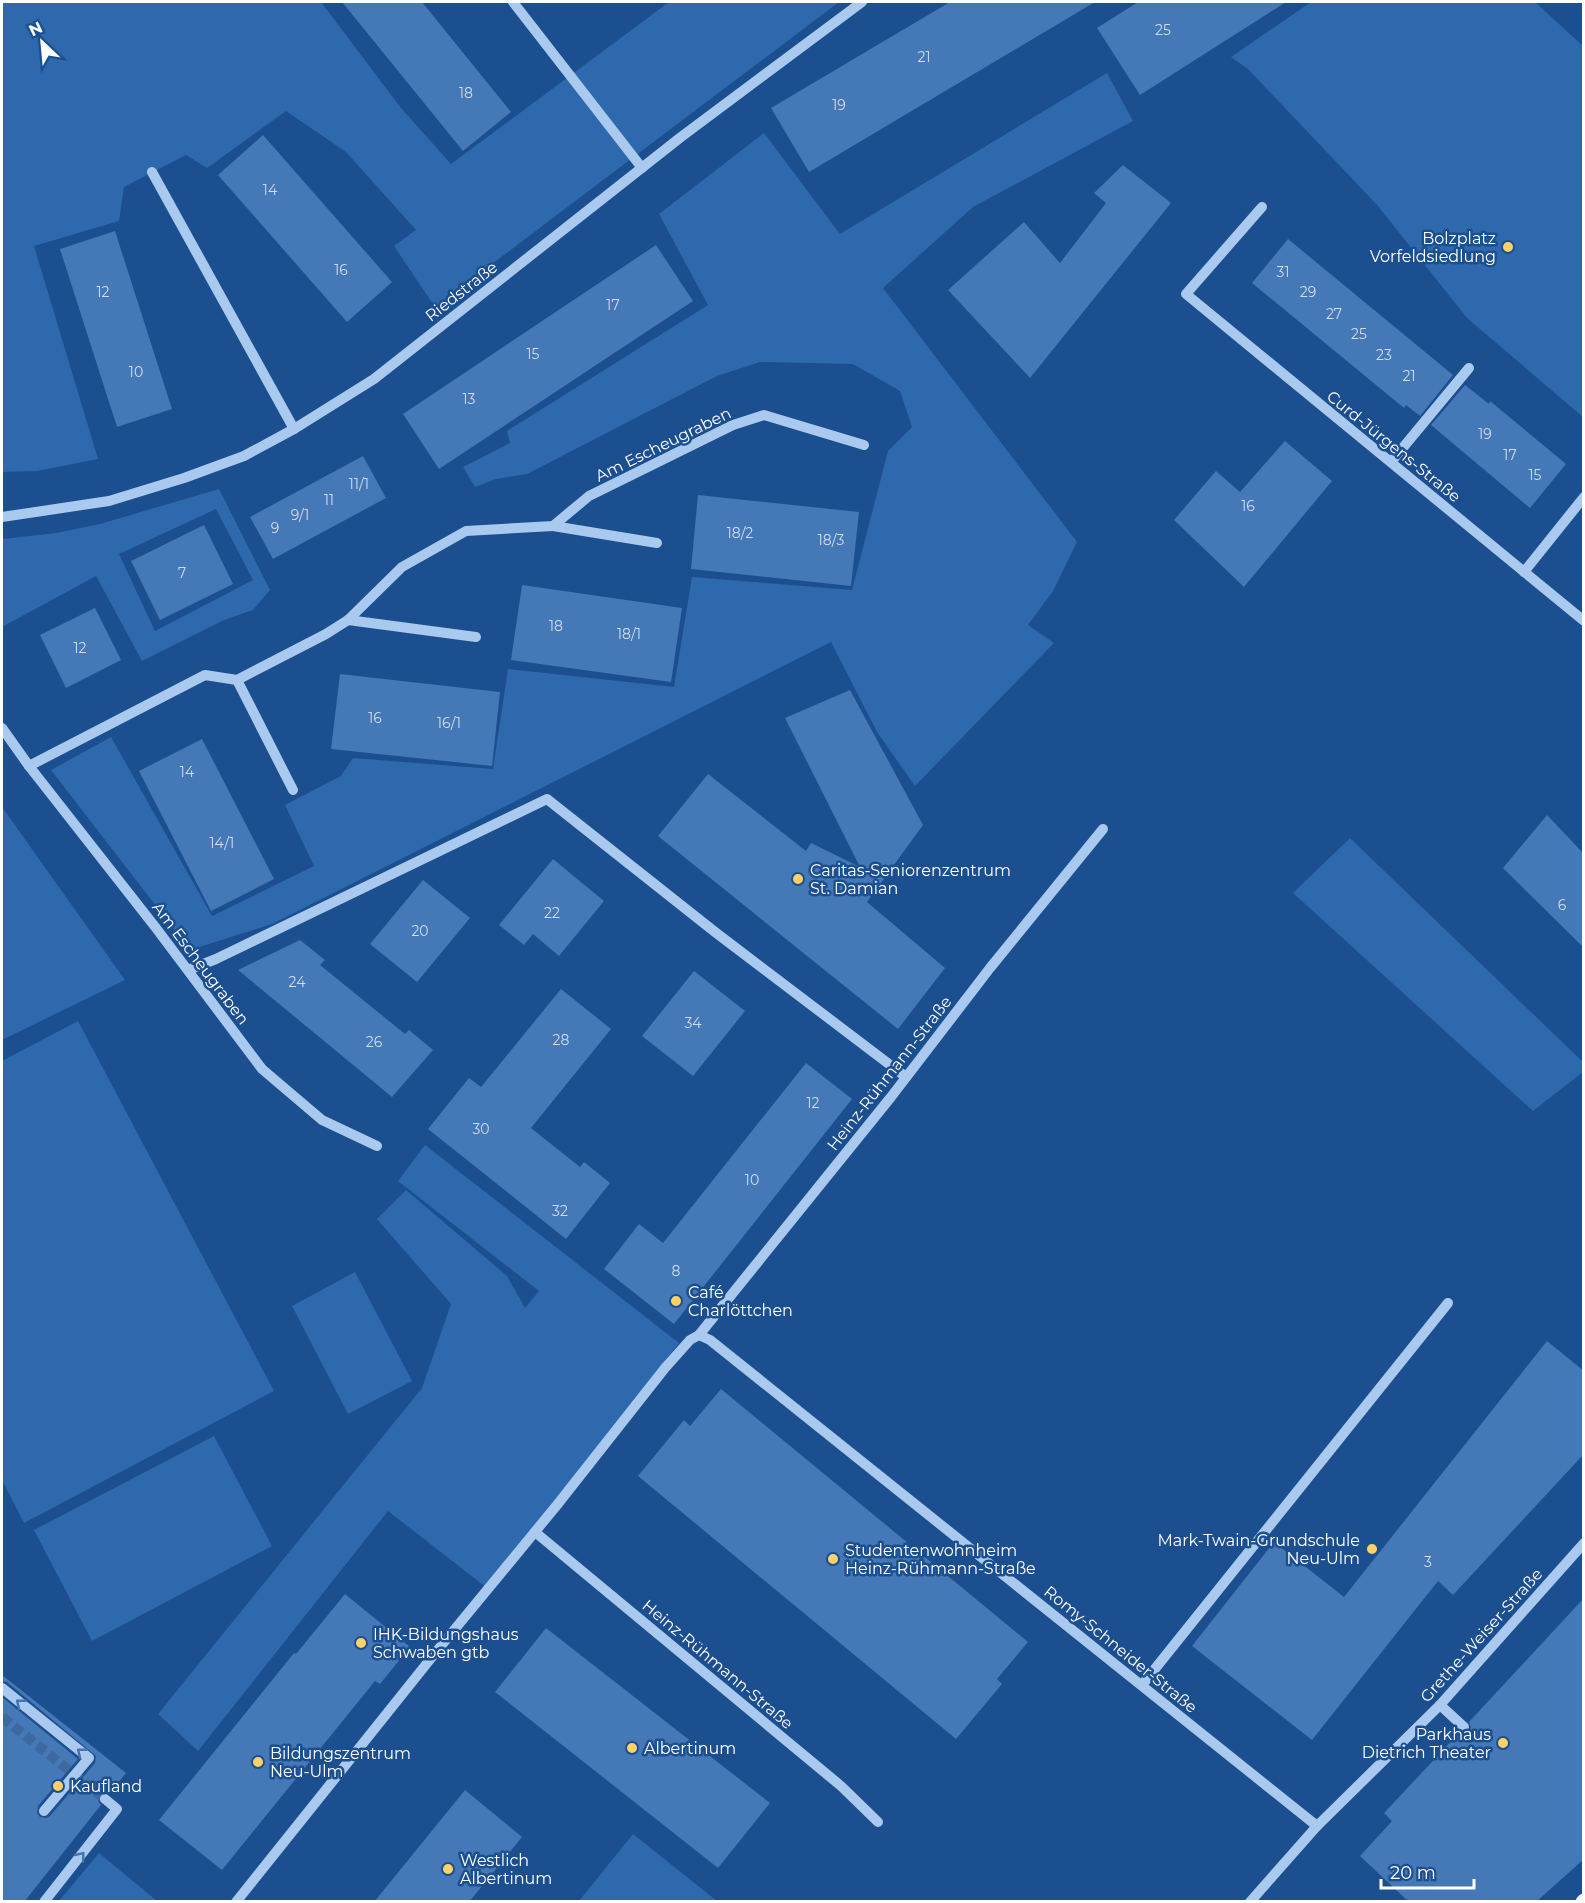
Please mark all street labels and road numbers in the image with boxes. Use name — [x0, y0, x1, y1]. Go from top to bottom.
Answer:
street label: Riedstraße — [421, 257, 501, 325]
street label: Curd-Jürgens-Straße — [1323, 387, 1464, 506]
street label: Am Escheugraben — [592, 403, 734, 486]
street label: Am Escheugraben — [148, 898, 253, 1028]
street label: Heinz-Rühmann-Straße — [823, 992, 956, 1154]
street label: Grethe-Weiser-Straße — [1416, 1565, 1546, 1706]
street label: Romy-Schneider-Straße — [1040, 1582, 1201, 1717]
street label: Heinz-Rühmann-Straße — [639, 1596, 797, 1733]

